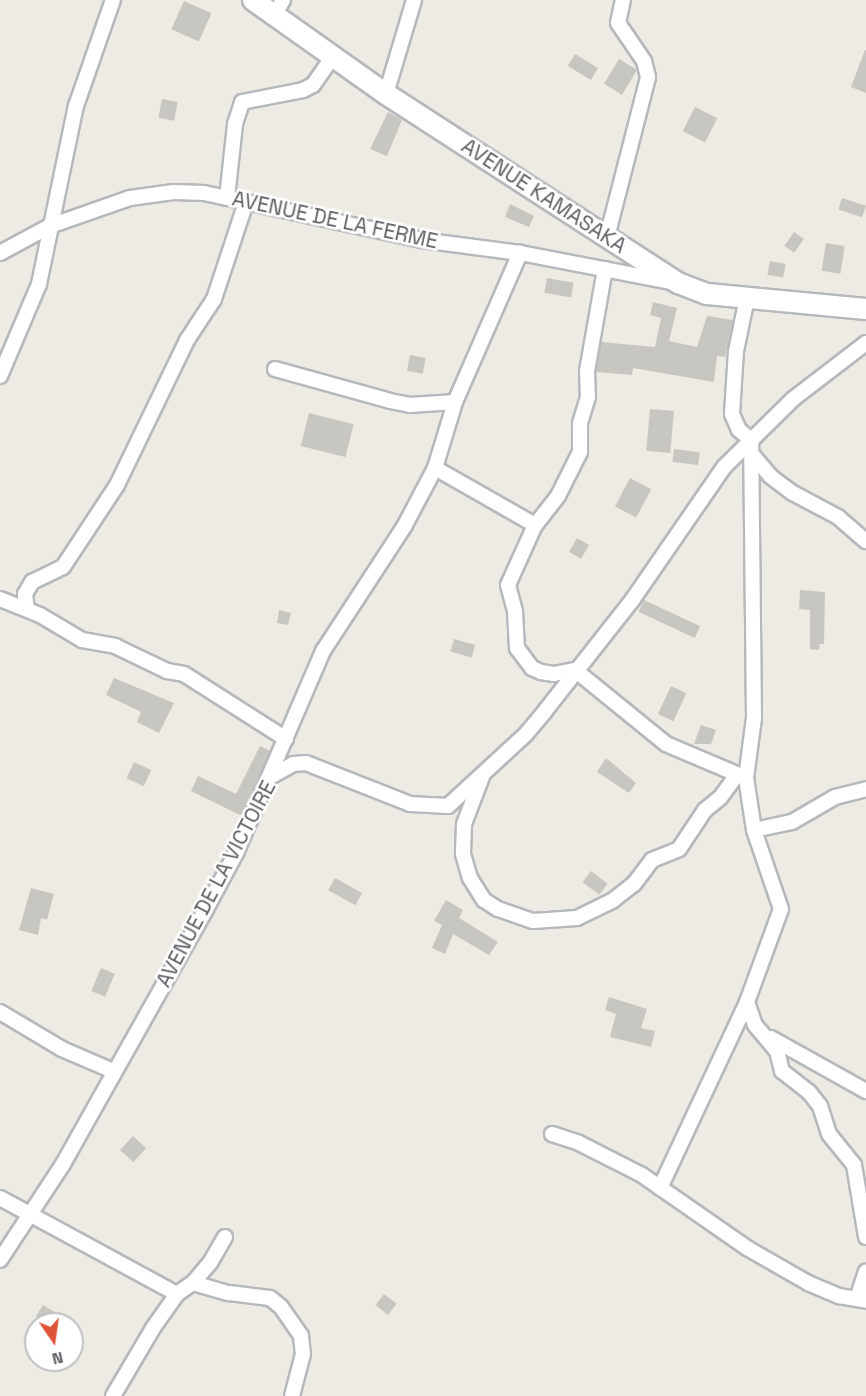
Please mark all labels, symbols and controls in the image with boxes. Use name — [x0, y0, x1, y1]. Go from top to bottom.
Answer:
street label: AVENUE KAMASAKA — [457, 133, 631, 259]
street label: AVENUE DE LA FERME — [230, 186, 440, 254]
street label: AVENUE DE LA VICTOIRE — [151, 776, 281, 992]
north arrow — [24, 1312, 84, 1372]
text: N — [50, 1347, 65, 1370]

